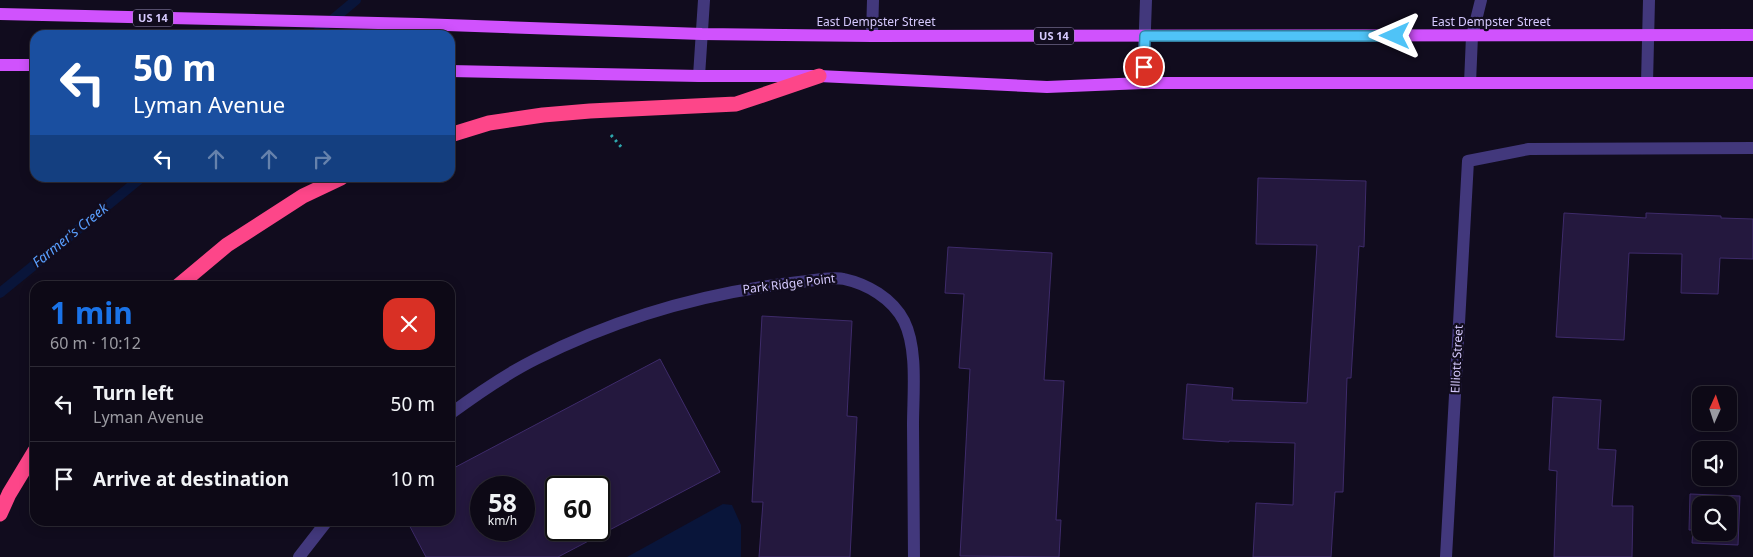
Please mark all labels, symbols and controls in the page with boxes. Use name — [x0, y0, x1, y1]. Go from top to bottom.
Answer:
position arrow — [1368, 9, 1420, 61]
road number: US 14 — [133, 10, 173, 27]
street label: East Dempster Street — [816, 13, 936, 30]
street label: East Dempster Street — [1431, 13, 1551, 30]
road number: US 14 — [1034, 28, 1074, 44]
text: 50 m — [133, 44, 216, 91]
pin — [1123, 46, 1165, 88]
icon: left — [50, 50, 115, 115]
icon: arrive — [1130, 53, 1158, 81]
text: Lyman Avenue — [133, 89, 285, 119]
icon: left — [149, 145, 177, 173]
icon: ahead — [202, 145, 230, 173]
icon: ahead — [255, 145, 283, 173]
icon: right — [308, 145, 336, 173]
water label: Farmer's Creek — [28, 198, 112, 271]
street label: Park Ridge Point — [742, 269, 837, 298]
text: 1 min — [50, 292, 133, 333]
button: close — [383, 298, 435, 350]
street label: Elliott Street — [1446, 324, 1467, 394]
text: 60 m · 10:12 — [50, 332, 141, 354]
text: Turn left — [93, 380, 174, 406]
north arrow — [1692, 386, 1738, 431]
map controls — [1692, 386, 1737, 541]
icon: left — [50, 390, 78, 418]
text: 50 m — [391, 391, 435, 417]
text: Lyman Avenue — [93, 406, 204, 428]
button: sound — [1692, 441, 1737, 486]
icon: arrive — [50, 465, 78, 493]
text: Arrive at destination — [93, 466, 289, 492]
text: 10 m — [391, 466, 435, 492]
speed limit sign: 60 — [545, 476, 610, 541]
text: 58 — [488, 485, 517, 519]
button: search — [1692, 496, 1737, 541]
text: km/h — [488, 512, 517, 529]

